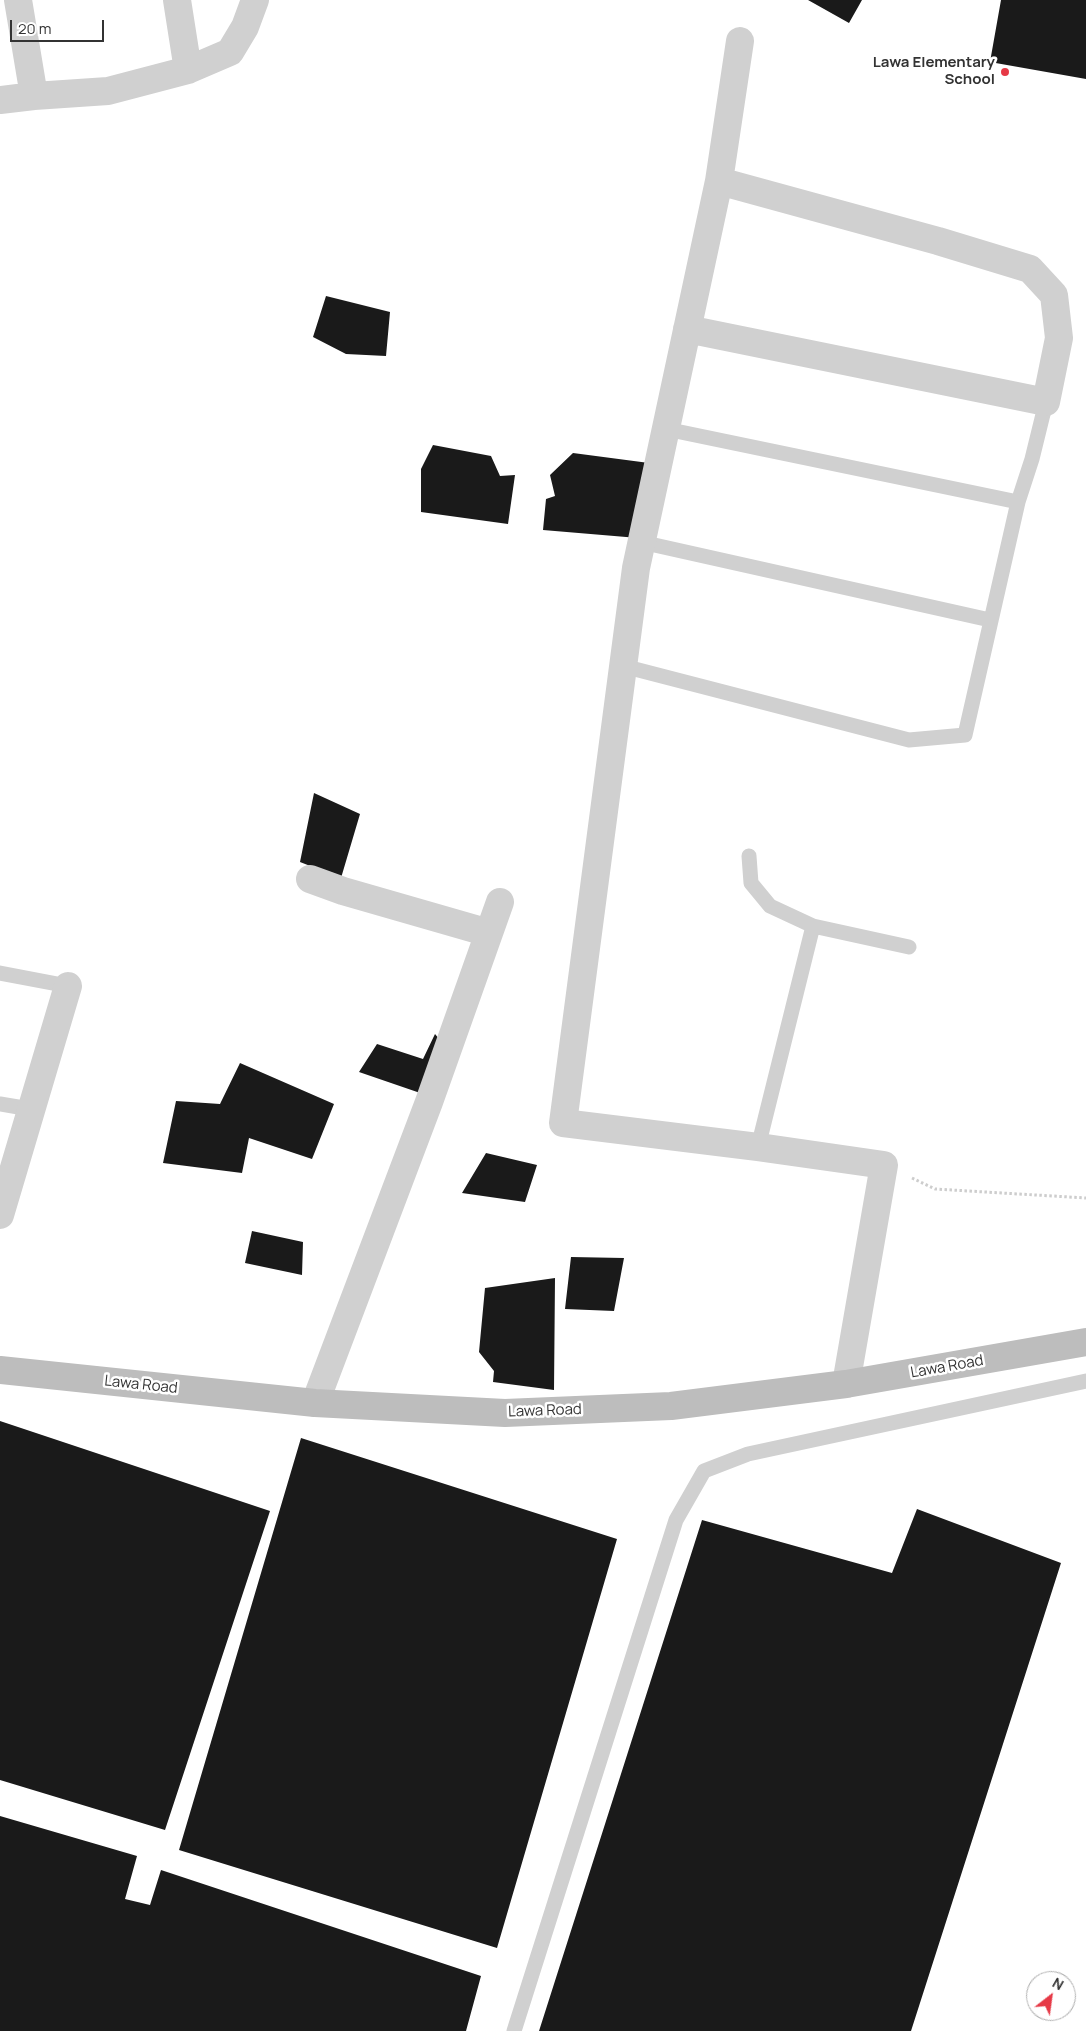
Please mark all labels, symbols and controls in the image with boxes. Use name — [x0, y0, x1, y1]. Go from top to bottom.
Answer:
scale bar — [12, 10, 106, 42]
text: 20 m — [18, 18, 51, 39]
place label: Lawa Elementary School — [873, 54, 995, 89]
marker: Lawa Elementary School — [999, 66, 1011, 78]
street label: Lawa Road — [909, 1352, 985, 1382]
street label: Lawa Road — [103, 1372, 179, 1398]
street label: Lawa Road — [508, 1401, 582, 1421]
north arrow — [1026, 1971, 1076, 2021]
text: N — [1049, 1973, 1067, 1994]

